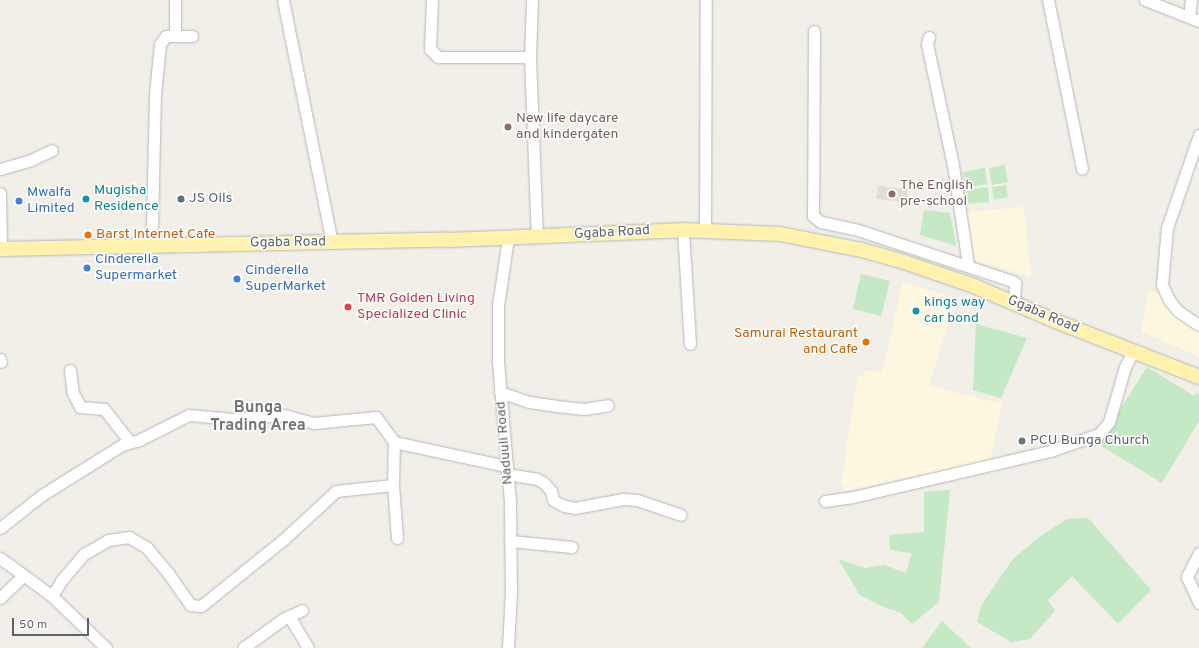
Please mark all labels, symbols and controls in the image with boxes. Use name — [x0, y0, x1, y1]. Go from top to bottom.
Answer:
place label: New life daycare and kindergaten — [516, 111, 619, 144]
marker: New life daycare and kindergaten — [503, 122, 513, 132]
place label: The English pre-school — [900, 178, 973, 210]
place label: Mugisha Residence — [94, 183, 159, 216]
place label: Mwalfa Limited — [27, 185, 75, 218]
marker: The English pre-school — [887, 189, 897, 199]
place label: JS Oils — [189, 191, 232, 207]
marker: Mugisha Residence — [81, 194, 91, 204]
marker: JS Oils — [176, 194, 186, 204]
marker: Mwalfa Limited — [14, 196, 24, 206]
street label: Ggaba Road — [574, 223, 650, 243]
place label: Barst Internet Cafe — [96, 227, 215, 243]
marker: Barst Internet Cafe — [83, 230, 93, 240]
street label: Ggaba Road — [250, 234, 326, 252]
place label: Cinderella Supermarket — [95, 252, 177, 284]
marker: Cinderella Supermarket — [82, 263, 92, 273]
place label: Cinderella SuperMarket — [245, 263, 326, 296]
marker: Cinderella SuperMarket — [232, 274, 242, 284]
place label: TMR Golden Living Specialized Clinic — [357, 291, 475, 324]
street label: Ggaba Road — [1005, 292, 1081, 338]
place label: kings way car bond — [924, 295, 985, 328]
marker: TMR Golden Living Specialized Clinic — [342, 301, 354, 313]
marker: kings way car bond — [911, 306, 921, 316]
place label: Samurai Restaurant and Cafe — [734, 326, 858, 358]
marker: Samurai Restaurant and Cafe — [861, 337, 871, 347]
district label: Bunga Trading Area — [210, 398, 306, 436]
street label: Naduuli Road — [493, 401, 517, 485]
place label: PCU Bunga Church — [1030, 433, 1149, 449]
marker: PCU Bunga Church — [1017, 436, 1027, 446]
scale bar — [14, 610, 91, 636]
text: 50 m — [19, 617, 47, 633]

